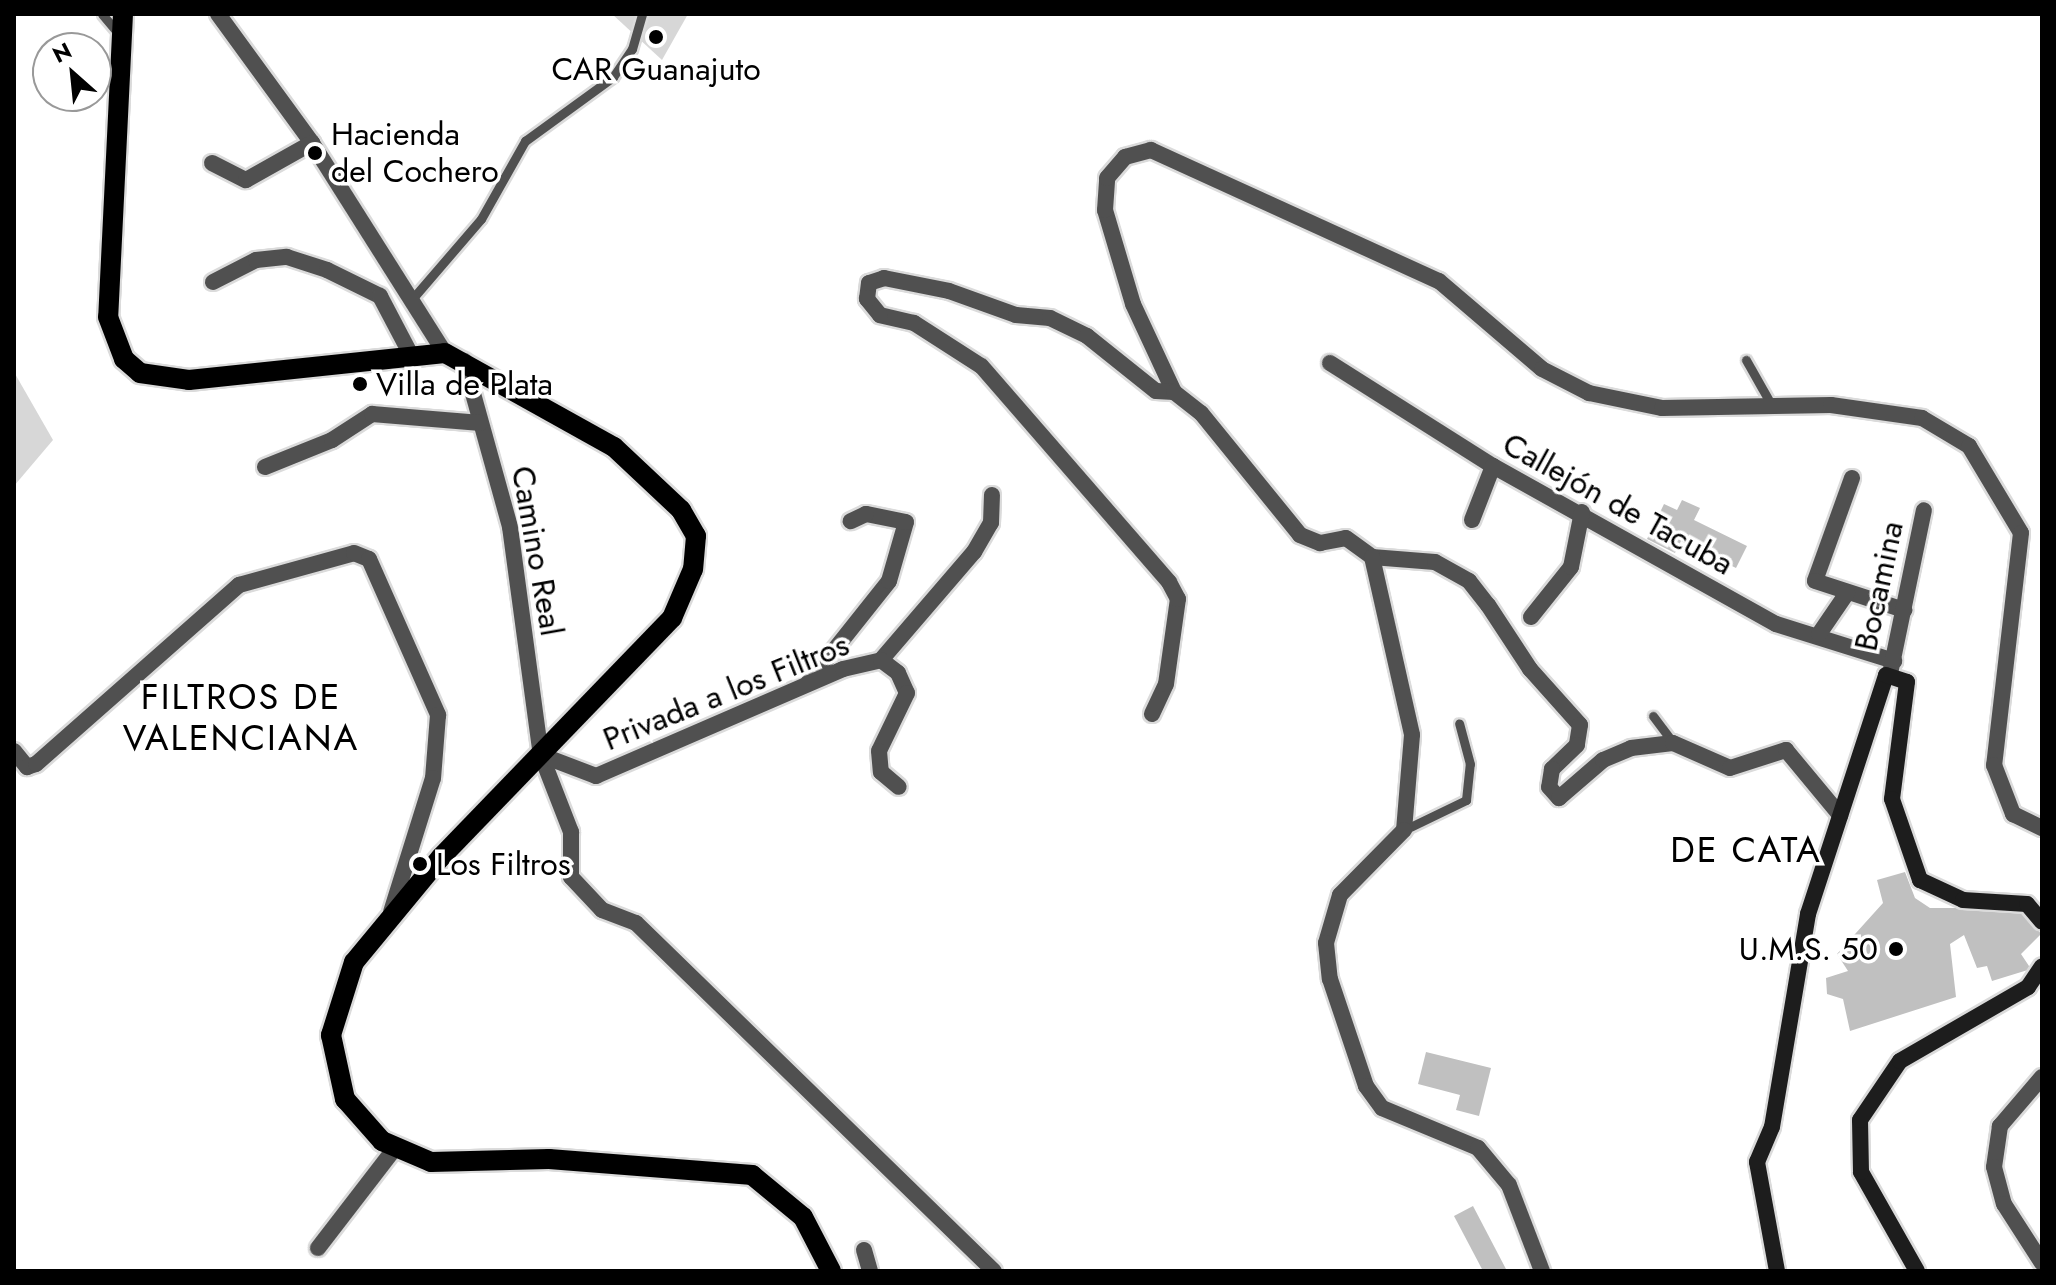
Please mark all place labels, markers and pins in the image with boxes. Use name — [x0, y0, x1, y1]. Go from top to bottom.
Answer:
marker: CAR Guanajuto — [647, 28, 665, 46]
place label: CAR Guanajuto — [551, 50, 761, 88]
place label: Hacienda del Cochero — [331, 116, 499, 191]
marker: Hacienda del Cochero — [306, 144, 324, 162]
place label: Villa de Plata — [376, 365, 553, 403]
marker: Villa de Plata — [351, 375, 369, 393]
place label: Los Filtros — [436, 845, 571, 883]
marker: Los Filtros — [411, 855, 429, 873]
place label: U.M.S. 50 — [1739, 930, 1878, 968]
marker: U.M.S. 50 — [1885, 938, 1907, 960]

